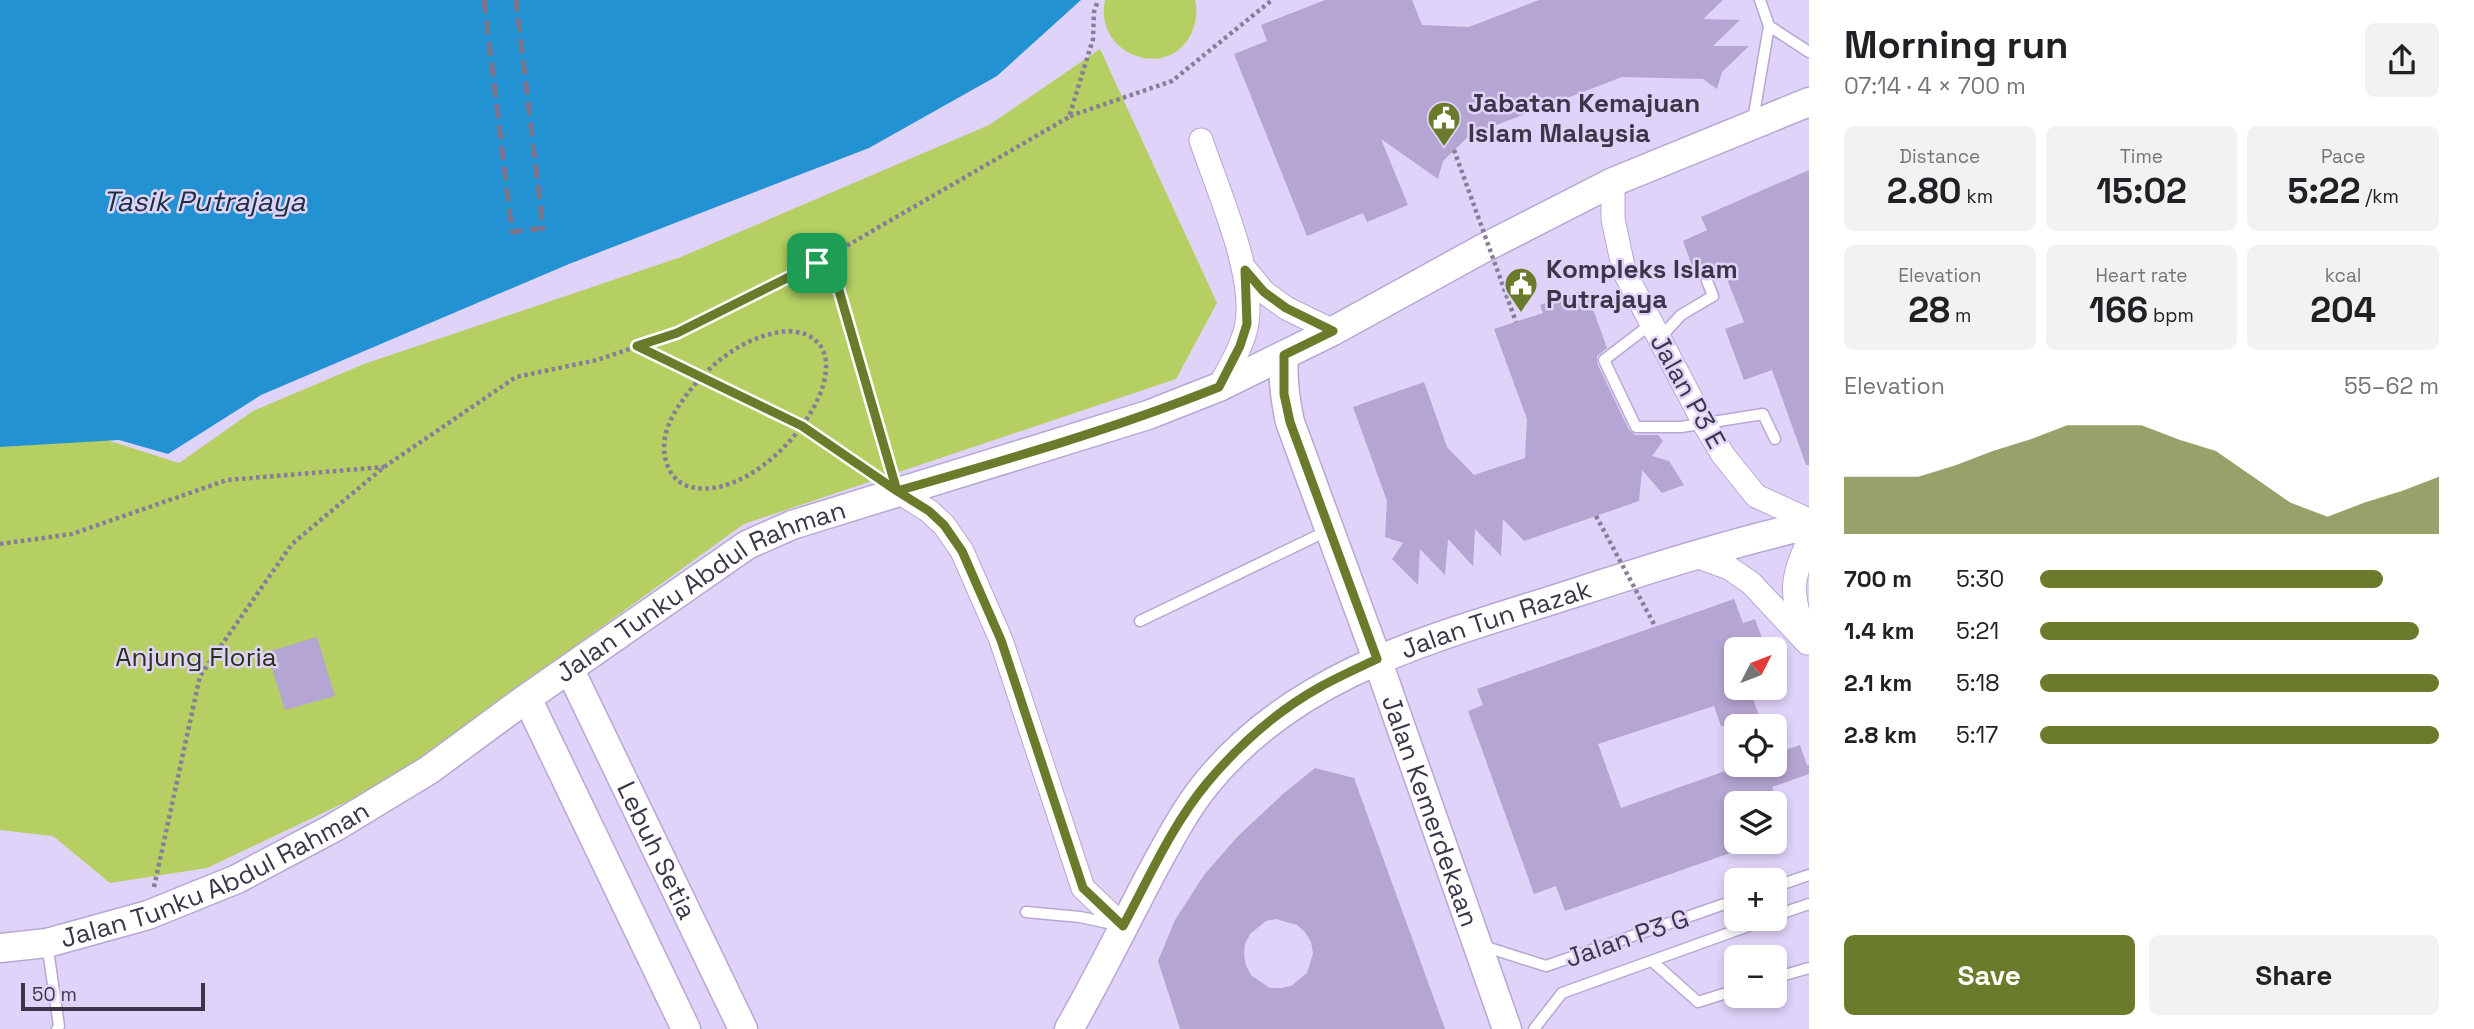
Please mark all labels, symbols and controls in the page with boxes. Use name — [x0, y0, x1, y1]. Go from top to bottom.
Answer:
text: Morning run — [1844, 21, 2069, 69]
button: share — [2365, 23, 2439, 97]
text: 07:14 · 4 × 700 m — [1844, 71, 2026, 101]
place label: Jabatan Kemajuan Islam Malaysia — [1468, 86, 1700, 150]
public building icon: Jabatan Kemajuan Islam Malaysia — [1425, 99, 1463, 148]
text: Distance — [1899, 144, 1980, 169]
text: Time — [2120, 144, 2163, 169]
text: Pace — [2321, 144, 2365, 169]
text: 2.80 — [1887, 169, 1962, 213]
text: 15:02 — [2096, 169, 2187, 213]
text: 5:22 — [2287, 169, 2360, 213]
water label: Tasik Putrajaya — [103, 183, 306, 219]
text: km — [1962, 184, 1993, 209]
text: /km — [2360, 184, 2399, 209]
pin — [787, 233, 847, 293]
icon: arrive — [798, 244, 836, 282]
place label: Kompleks Islam Putrajaya — [1546, 252, 1738, 316]
text: Elevation — [1898, 263, 1981, 288]
text: Heart rate — [2095, 263, 2188, 288]
text: kcal — [2325, 263, 2362, 288]
public building icon: Kompleks Islam Putrajaya — [1502, 265, 1540, 314]
text: 28 — [1908, 288, 1950, 332]
text: 166 — [2089, 288, 2148, 332]
text: 204 — [2310, 288, 2376, 332]
text: m — [1950, 303, 1971, 328]
text: bpm — [2148, 303, 2194, 328]
street label: Jalan P3 E — [1643, 328, 1733, 454]
text: Elevation — [1844, 371, 1945, 401]
text: 55–62 m — [2344, 371, 2439, 401]
street label: Jalan Tunku Abdul Rahman — [549, 492, 850, 690]
text: 700 m — [1844, 564, 1912, 594]
text: 5:30 — [1956, 564, 2004, 594]
street label: Jalan Tun Razak — [1396, 572, 1595, 666]
text: 1.4 km — [1844, 616, 1914, 646]
text: 5:21 — [1956, 616, 1999, 646]
north arrow — [1724, 637, 1787, 700]
map controls — [1724, 637, 1787, 1008]
park label: Anjung Floria — [115, 640, 277, 674]
text: 2.1 km — [1844, 668, 1912, 698]
text: 5:18 — [1956, 668, 2000, 698]
street label: Jalan Kemerdekaan — [1374, 690, 1487, 931]
button: locate — [1724, 714, 1787, 777]
text: 2.8 km — [1844, 720, 1917, 750]
text: 5:17 — [1956, 720, 1998, 750]
street label: Lebuh Setia — [609, 776, 704, 925]
button: layers — [1724, 791, 1787, 854]
street label: Jalan Tunku Abdul Rahman — [57, 793, 375, 955]
button: + — [1724, 868, 1787, 931]
street label: Jalan P3 G — [1561, 901, 1693, 975]
button: Save — [1844, 935, 2135, 1015]
button: Share — [2149, 935, 2439, 1015]
button: − — [1724, 945, 1787, 1008]
scale bar — [21, 980, 205, 1012]
text: 50 m — [32, 982, 77, 1007]

